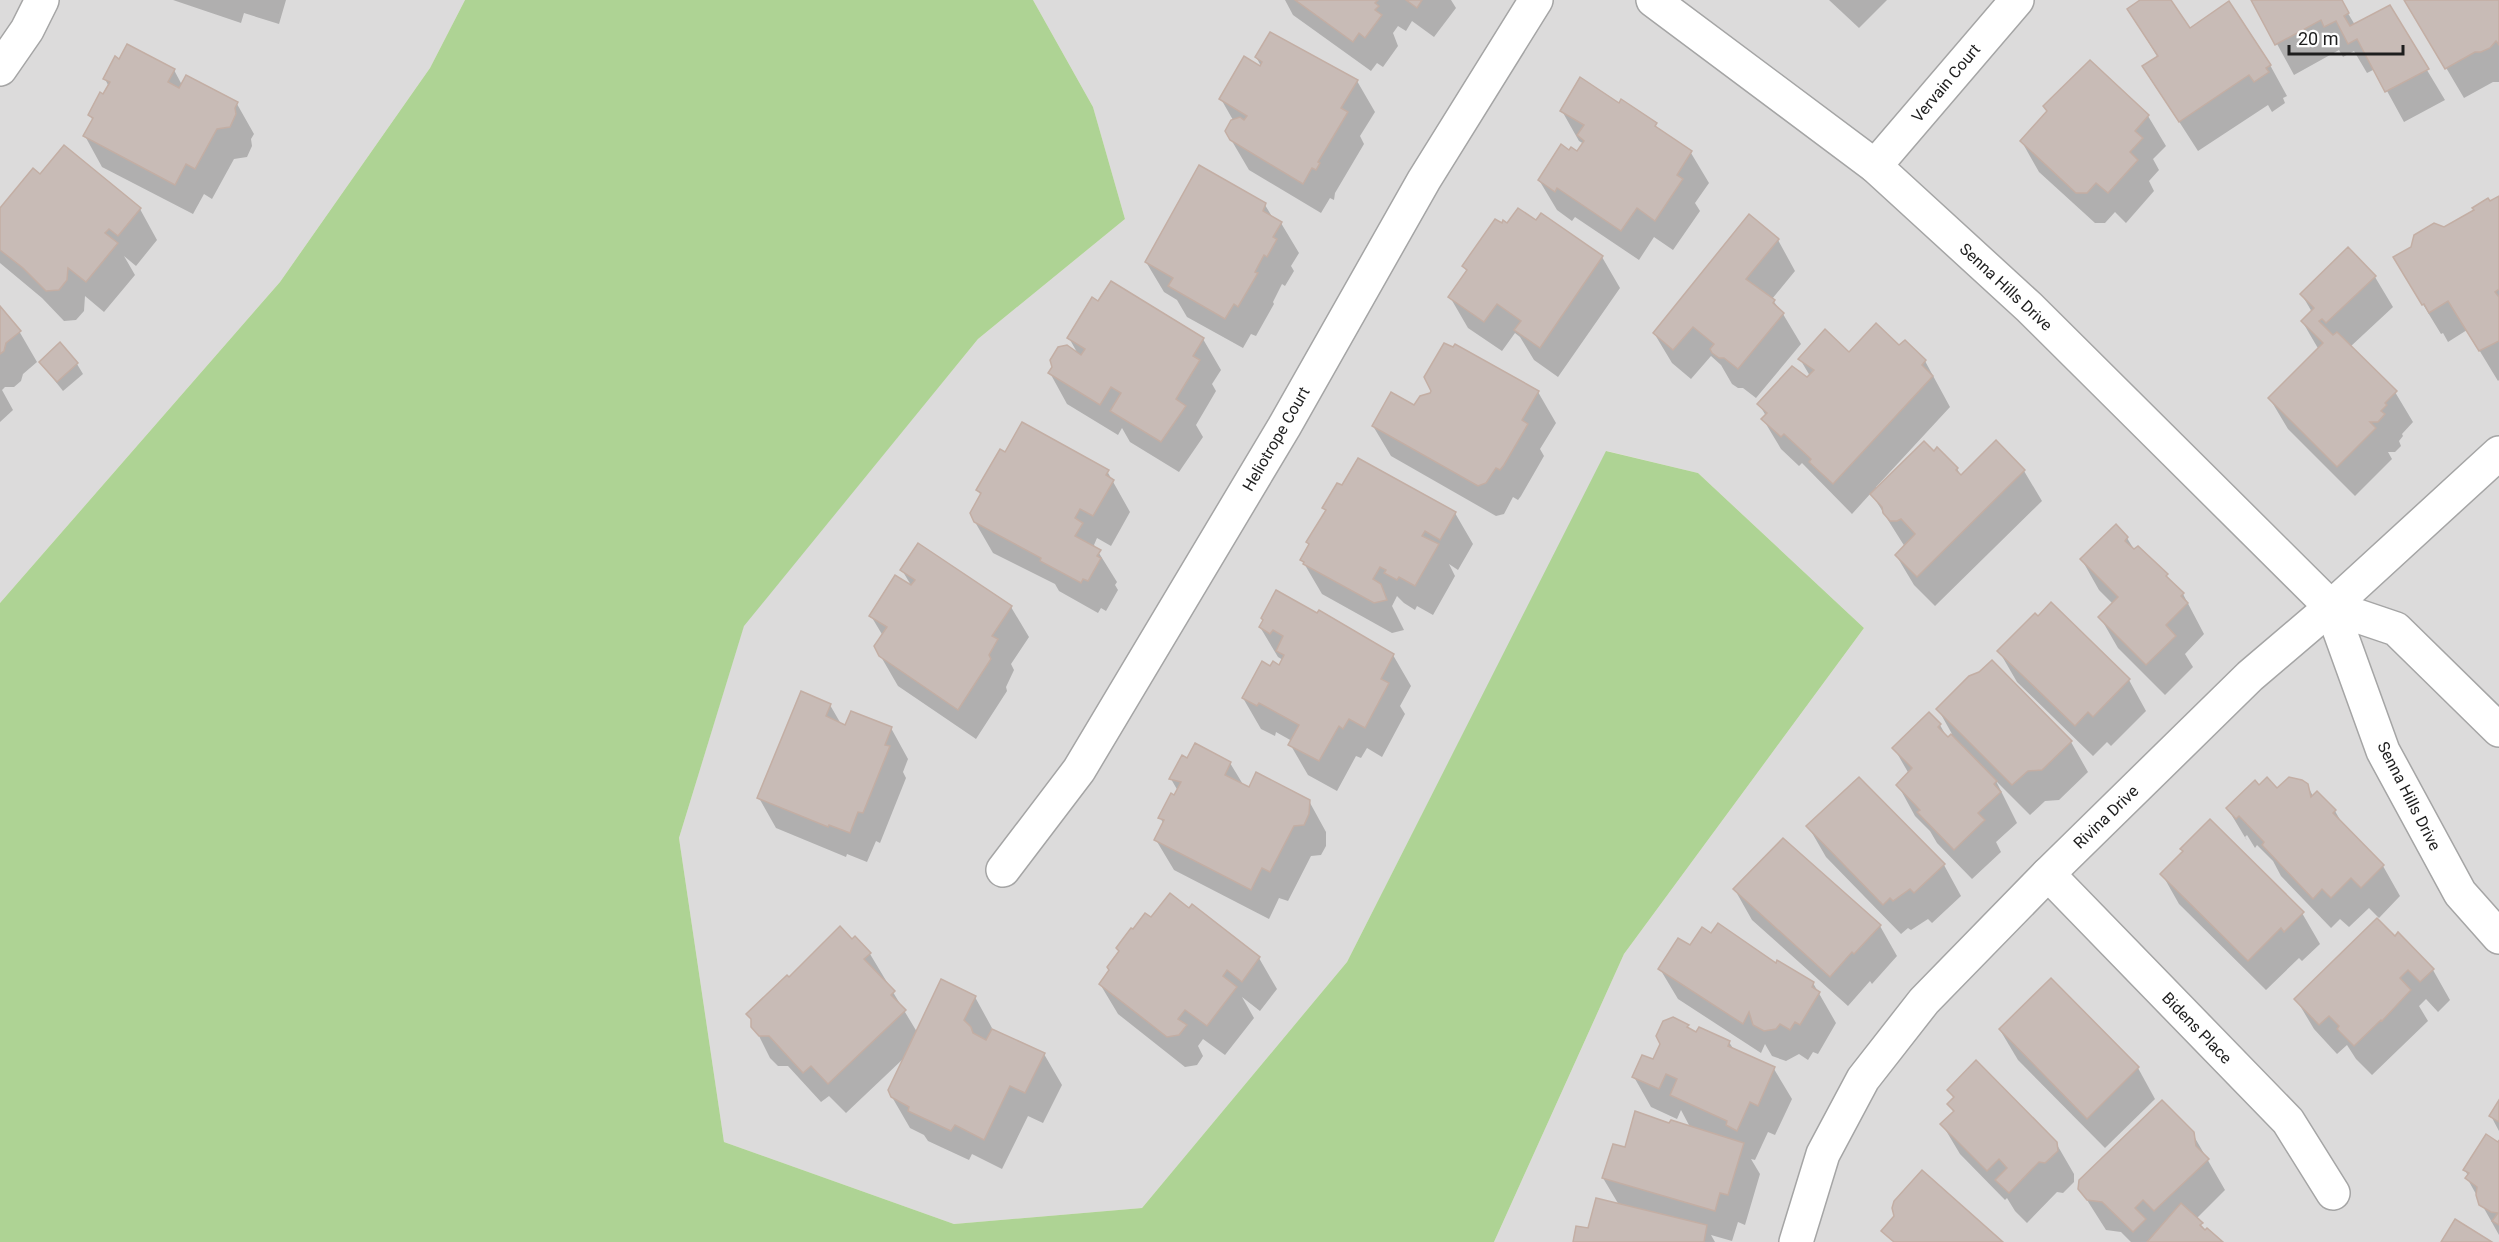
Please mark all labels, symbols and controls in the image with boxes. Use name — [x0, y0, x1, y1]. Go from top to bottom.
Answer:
scale bar — [2289, 18, 2403, 56]
text: 20 m — [2298, 28, 2338, 49]
street label: Vervain Court — [1908, 40, 1984, 126]
street label: Senna Hills Drive — [1956, 239, 2056, 335]
street label: Heliotrope Court — [1238, 383, 1314, 495]
street label: Senna Hills Drive — [2373, 738, 2445, 854]
street label: Rivina Drive — [2070, 781, 2142, 853]
street label: Bidens Place — [2158, 988, 2236, 1068]

